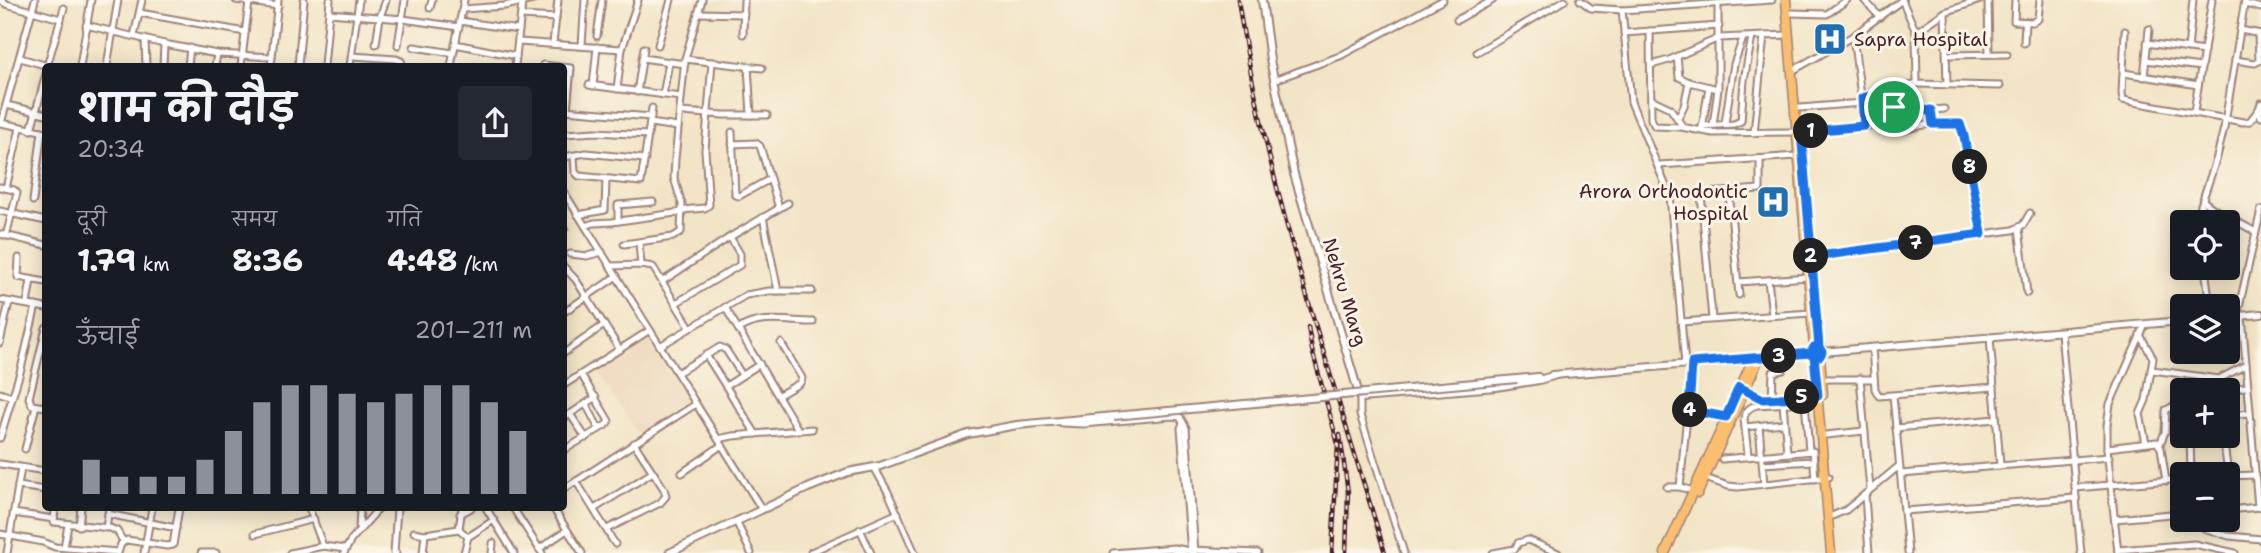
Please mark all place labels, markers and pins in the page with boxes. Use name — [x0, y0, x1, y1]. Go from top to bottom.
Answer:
hospital icon: Sapra Hospital — [1811, 20, 1849, 58]
place label: Sapra Hospital — [1854, 27, 1988, 52]
pin — [1864, 77, 1924, 137]
pin: 1 — [1794, 114, 1828, 148]
pin: 8 — [1952, 150, 1988, 184]
place label: Arora Orthodontic Hospital — [1579, 179, 1748, 226]
hospital icon: Arora Orthodontic Hospital — [1754, 183, 1792, 221]
pin: 7 — [1898, 226, 1934, 260]
pin: 2 — [1794, 238, 1828, 274]
pin: 3 — [1762, 338, 1796, 374]
pin: 5 — [1784, 380, 1820, 414]
pin: 4 — [1672, 392, 1708, 428]

